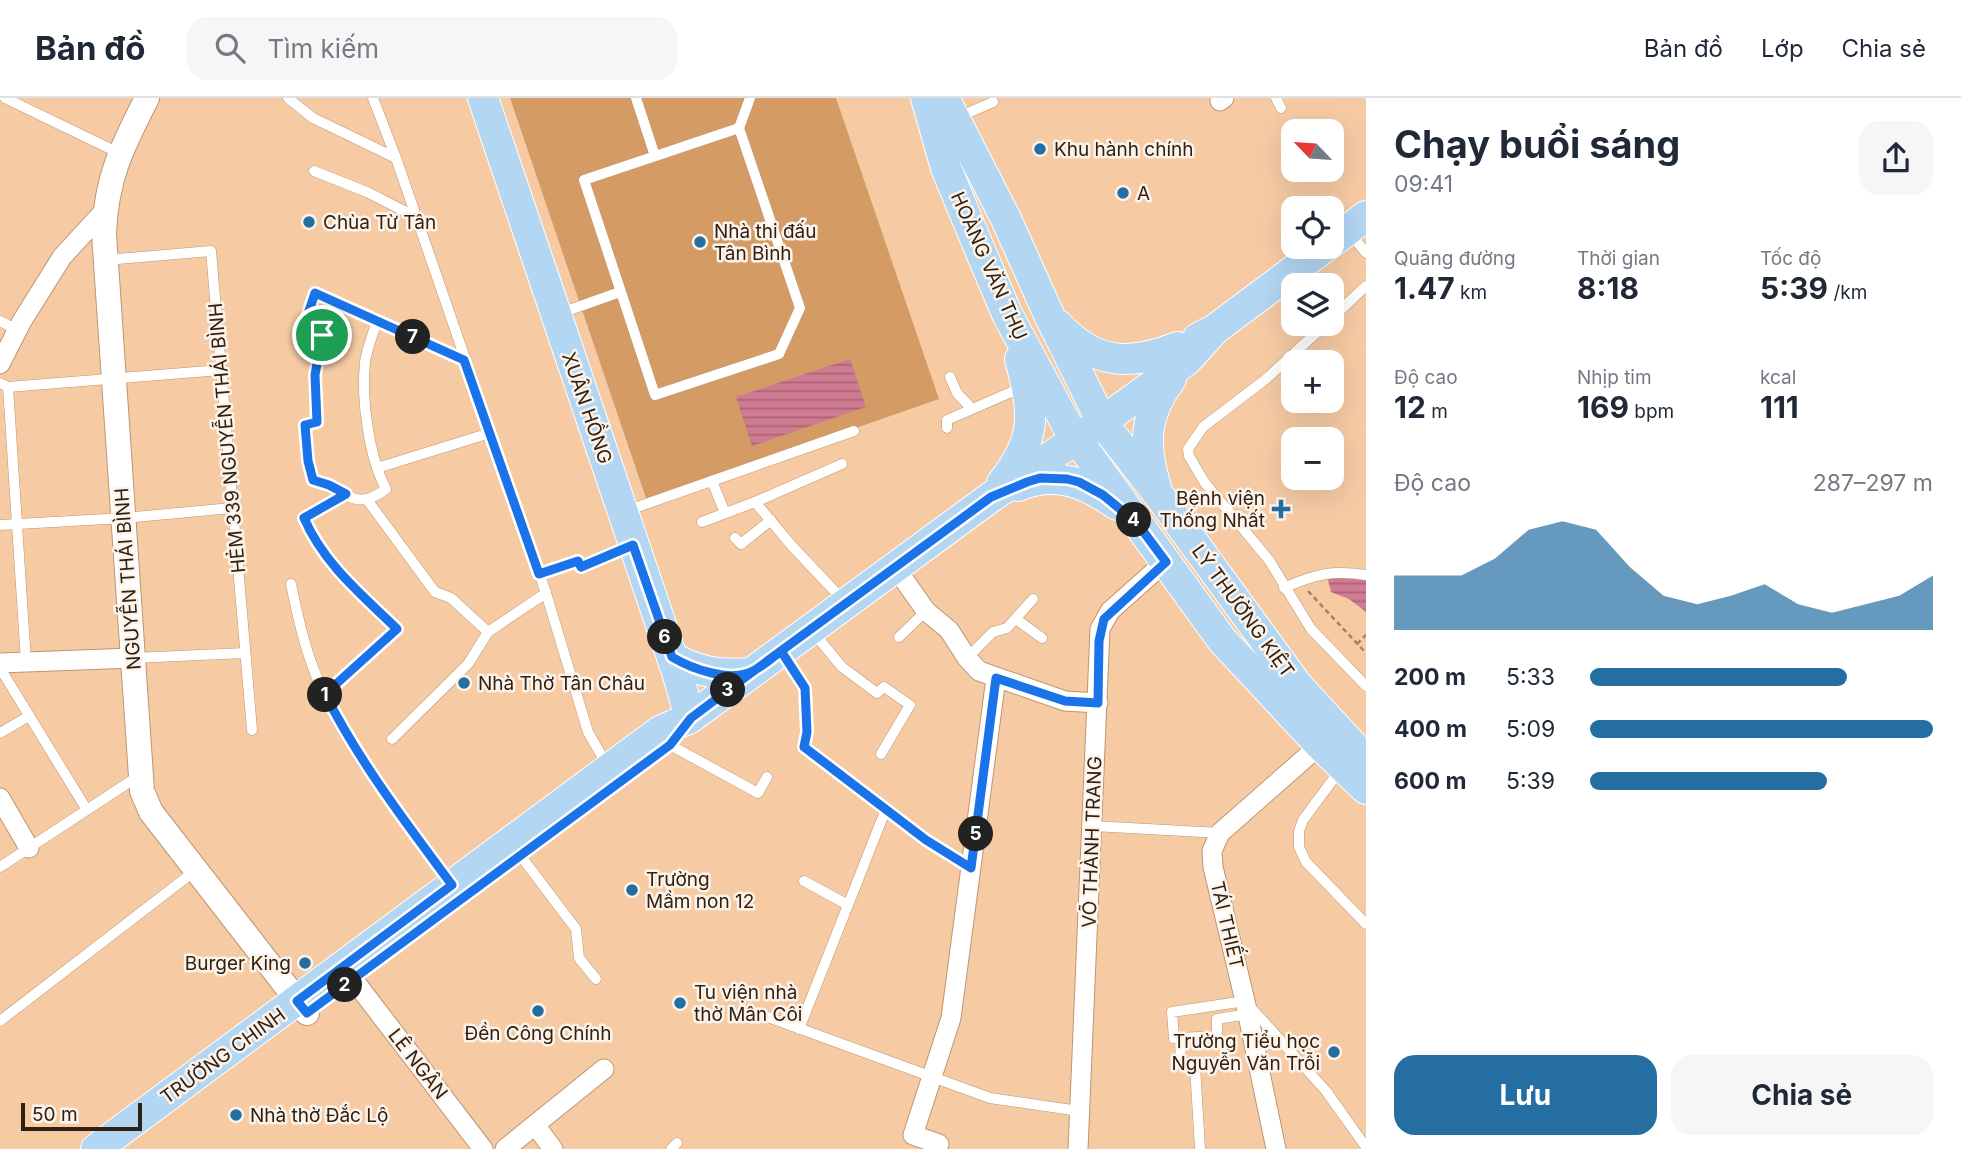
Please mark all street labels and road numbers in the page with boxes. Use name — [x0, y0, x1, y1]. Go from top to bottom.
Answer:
street label: HOÀNG VĂN THỤ — [946, 188, 1033, 344]
street label: HẺM 339 NGUYỄN THÁI BÌNH — [201, 302, 250, 574]
street label: XUÂN HỒNG — [557, 348, 620, 467]
street label: NGUYỄN THÁI BÌNH — [107, 487, 146, 671]
street label: LÝ THƯỜNG KIỆT — [1187, 539, 1300, 682]
street label: VÕ THÀNH TRANG — [1077, 756, 1106, 928]
street label: TÁI THIẾT — [1206, 878, 1252, 971]
street label: TRƯỜNG CHINH — [156, 1003, 290, 1109]
street label: LÊ NGÂN — [383, 1024, 453, 1104]

